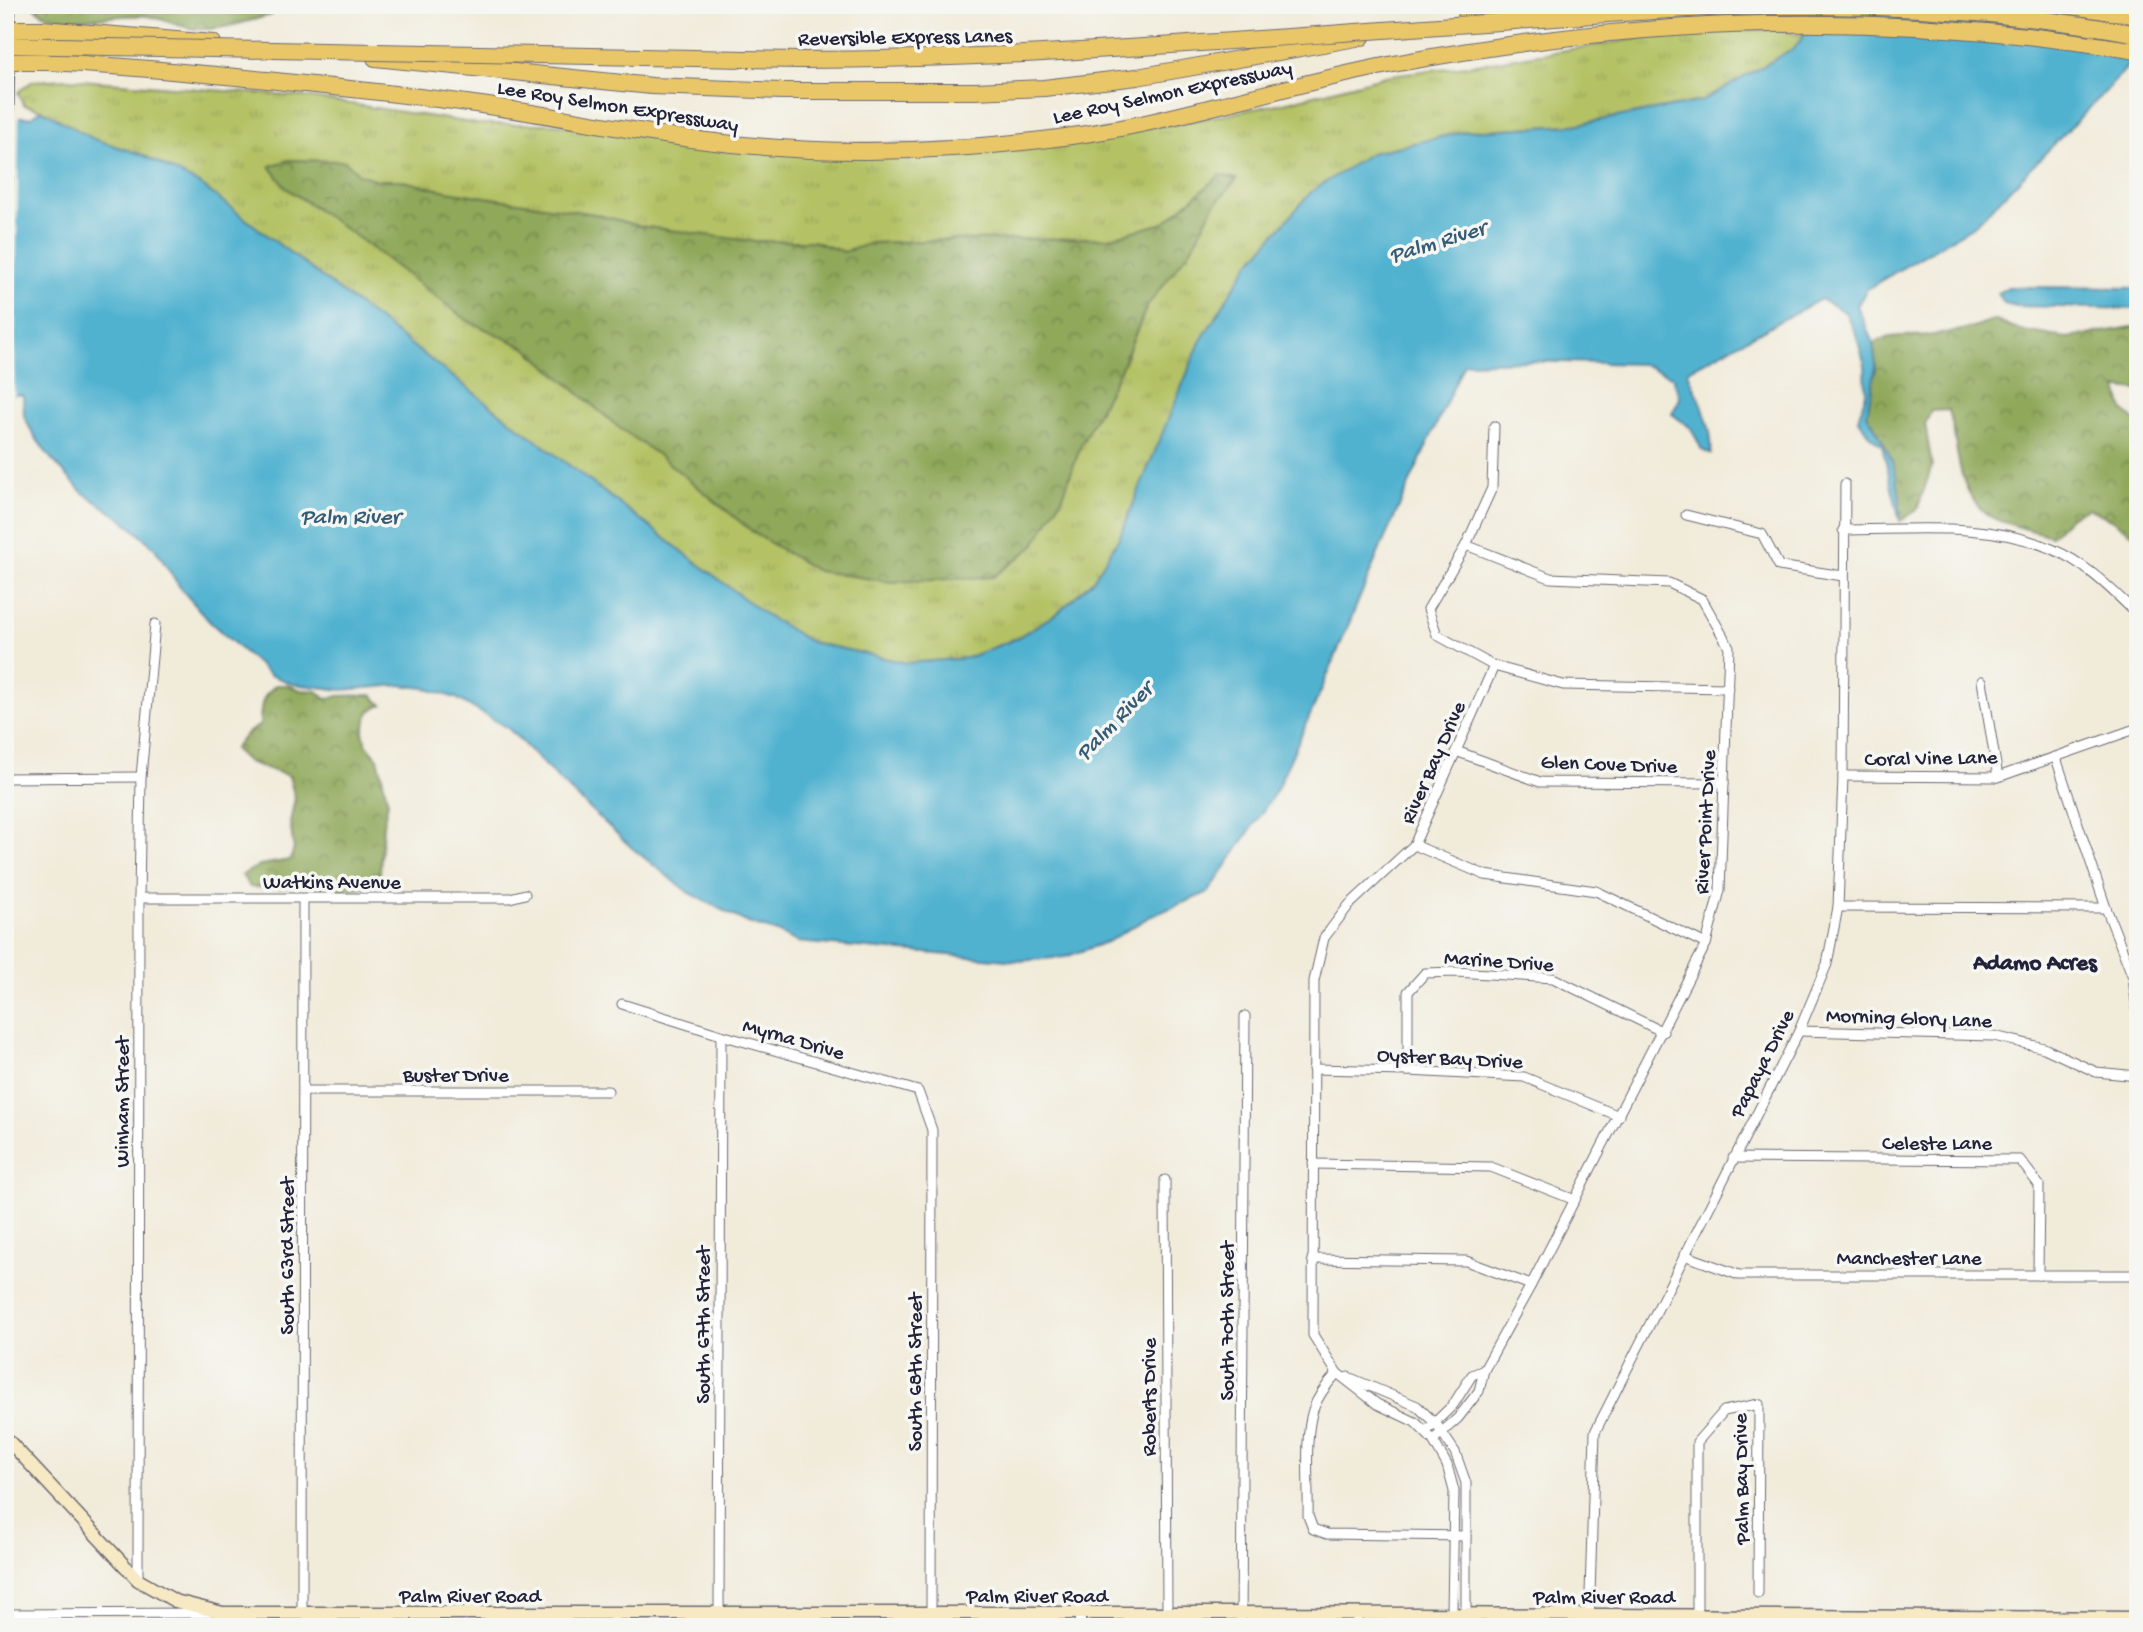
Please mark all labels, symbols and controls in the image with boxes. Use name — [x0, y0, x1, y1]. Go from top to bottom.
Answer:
street label: Reversible Express Lanes — [798, 25, 1014, 54]
street label: Lee Roy Selmon Expressway — [1051, 57, 1295, 132]
street label: Lee Roy Selmon Expressway — [495, 77, 740, 140]
water label: Palm River — [1387, 214, 1494, 271]
water label: Palm River — [300, 505, 405, 532]
water label: Palm River — [1071, 674, 1163, 768]
street label: River Bay Drive — [1397, 697, 1474, 829]
street label: Coral Vine Lane — [1864, 747, 1999, 774]
street label: River Point Drive — [1691, 748, 1724, 895]
street label: Glen Cove Drive — [1540, 752, 1679, 781]
street label: Watkins Avenue — [263, 872, 402, 897]
street label: Marine Drive — [1443, 947, 1556, 980]
district label: Adamo Acres — [1972, 951, 2098, 978]
street label: Papaya Drive — [1726, 1005, 1803, 1124]
street label: Morning Glory Lane — [1825, 1005, 1993, 1036]
street label: Myrna Drive — [739, 1015, 848, 1068]
street label: Winham Street — [112, 1034, 137, 1168]
street label: Oyster Bay Drive — [1376, 1044, 1525, 1077]
street label: Buster Drive — [402, 1065, 510, 1090]
street label: Celeste Lane — [1882, 1133, 1993, 1158]
street label: South 63rd Street — [277, 1175, 302, 1335]
street label: South 70th Street — [1217, 1239, 1242, 1401]
street label: South 67th Street — [693, 1244, 718, 1404]
street label: Manchester Lane — [1836, 1248, 1983, 1273]
street label: South 68th Street — [905, 1290, 930, 1451]
street label: Roberts Drive — [1139, 1337, 1164, 1456]
street label: Palm Bay Drive — [1730, 1412, 1757, 1546]
street label: Palm River Road — [398, 1586, 543, 1611]
street label: Palm River Road — [965, 1586, 1110, 1611]
street label: Palm River Road — [1532, 1587, 1677, 1612]

